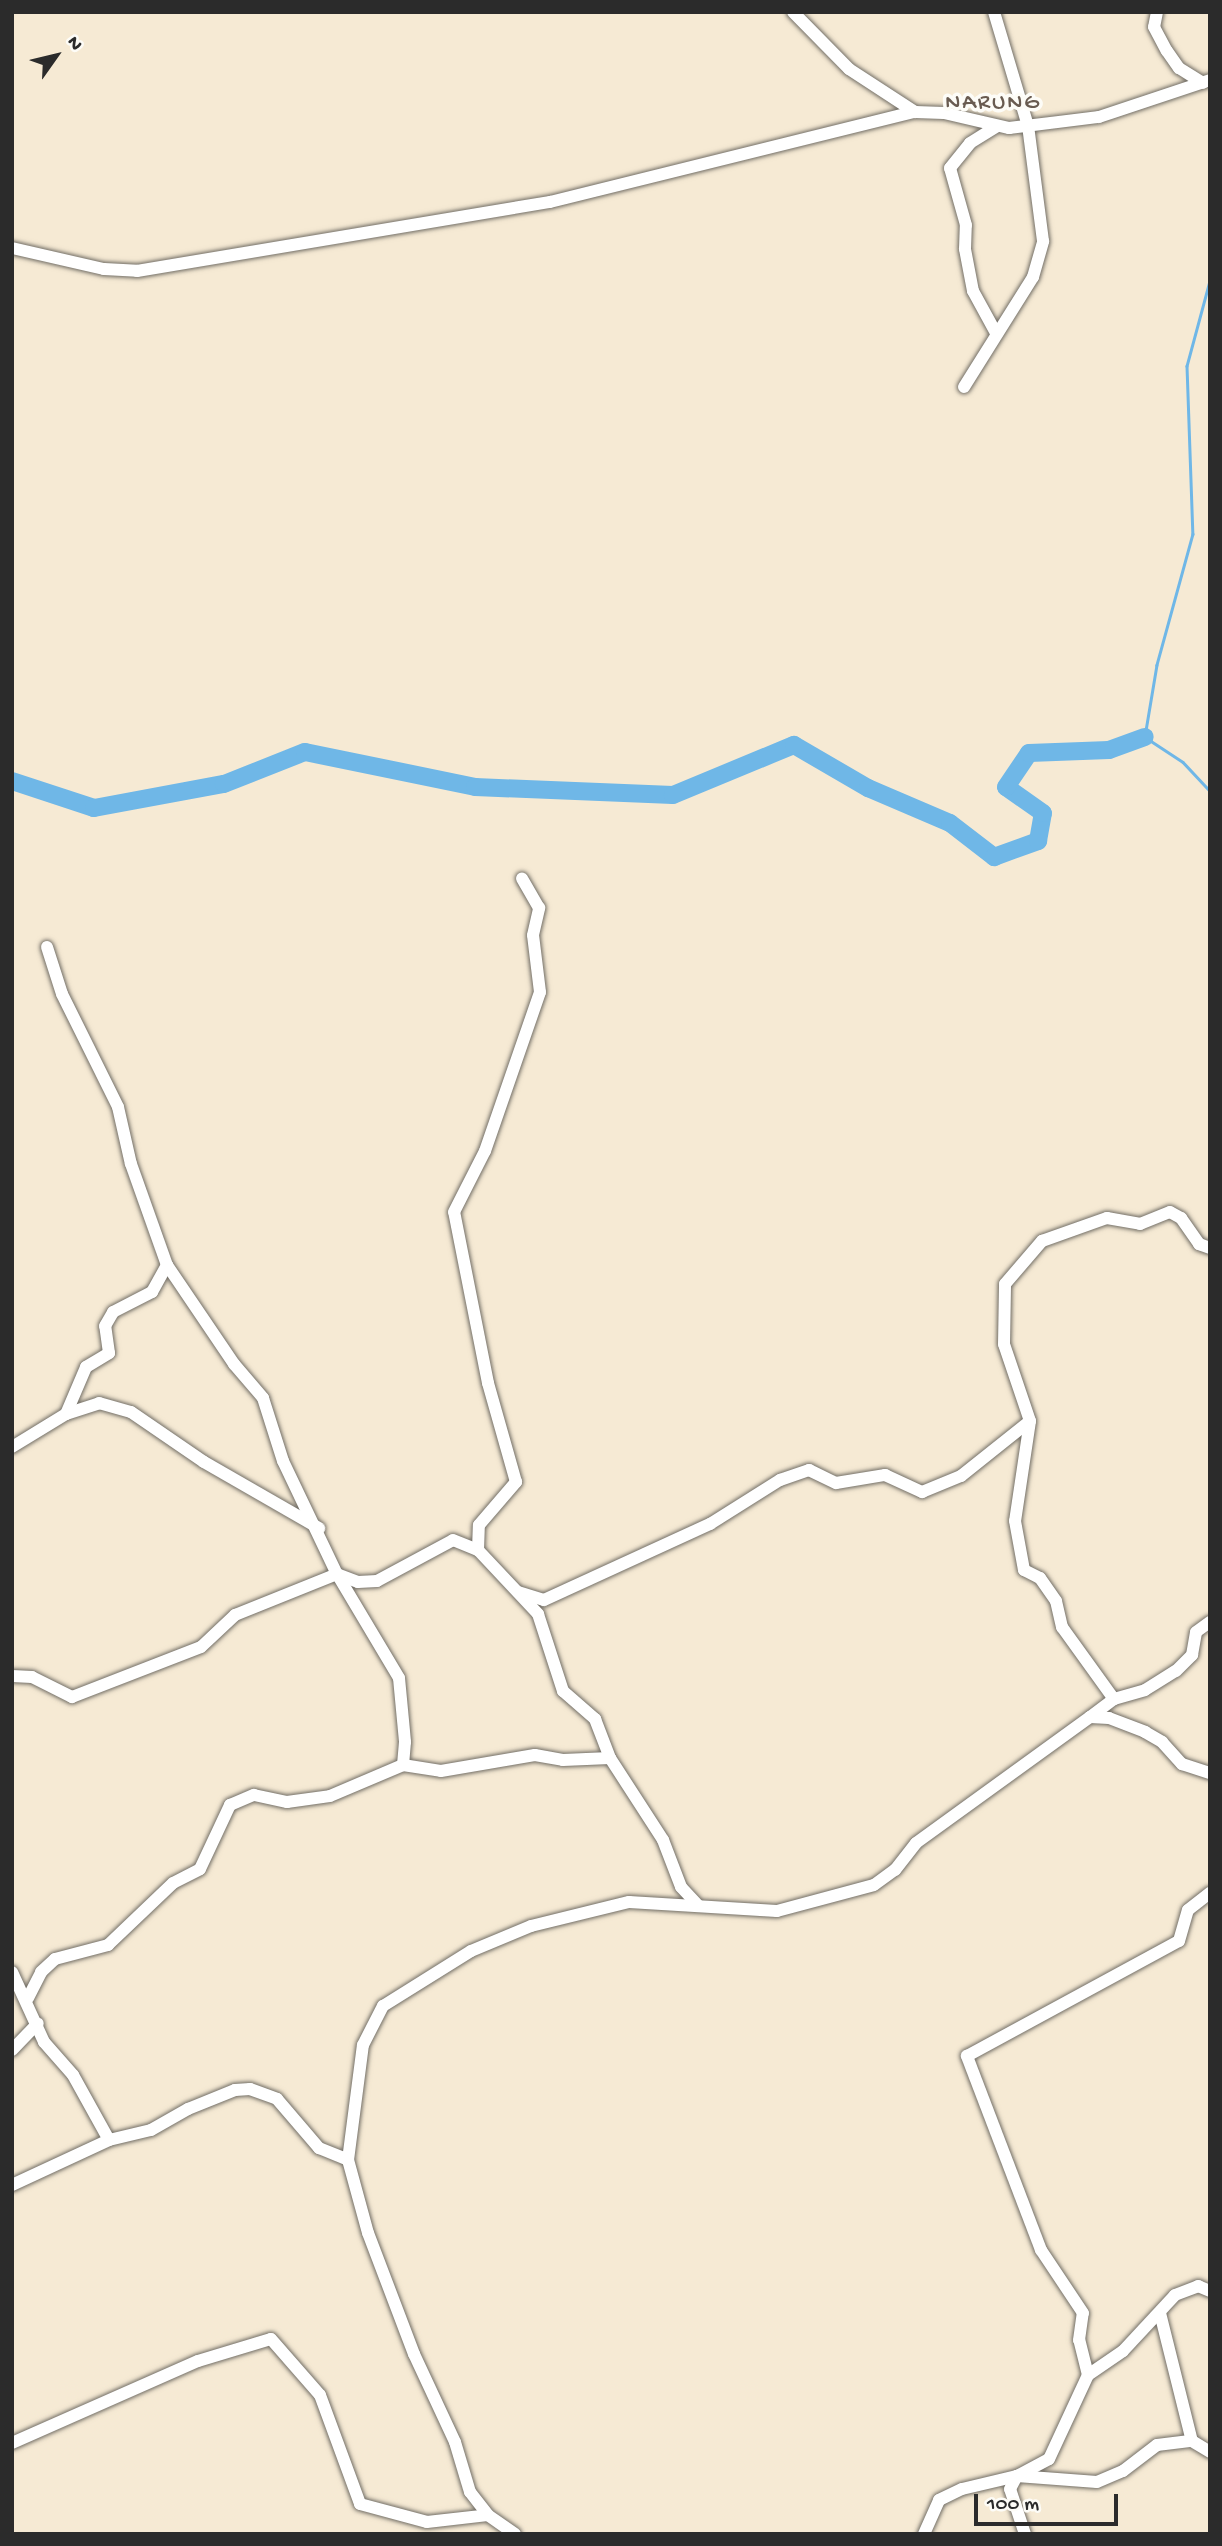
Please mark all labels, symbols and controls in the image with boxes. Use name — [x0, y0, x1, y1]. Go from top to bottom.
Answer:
north arrow — [21, 21, 91, 91]
text: N — [61, 32, 87, 56]
district label: NARUNG — [946, 90, 1040, 118]
scale bar — [977, 2480, 1120, 2524]
text: 100 m — [987, 2493, 1039, 2518]

